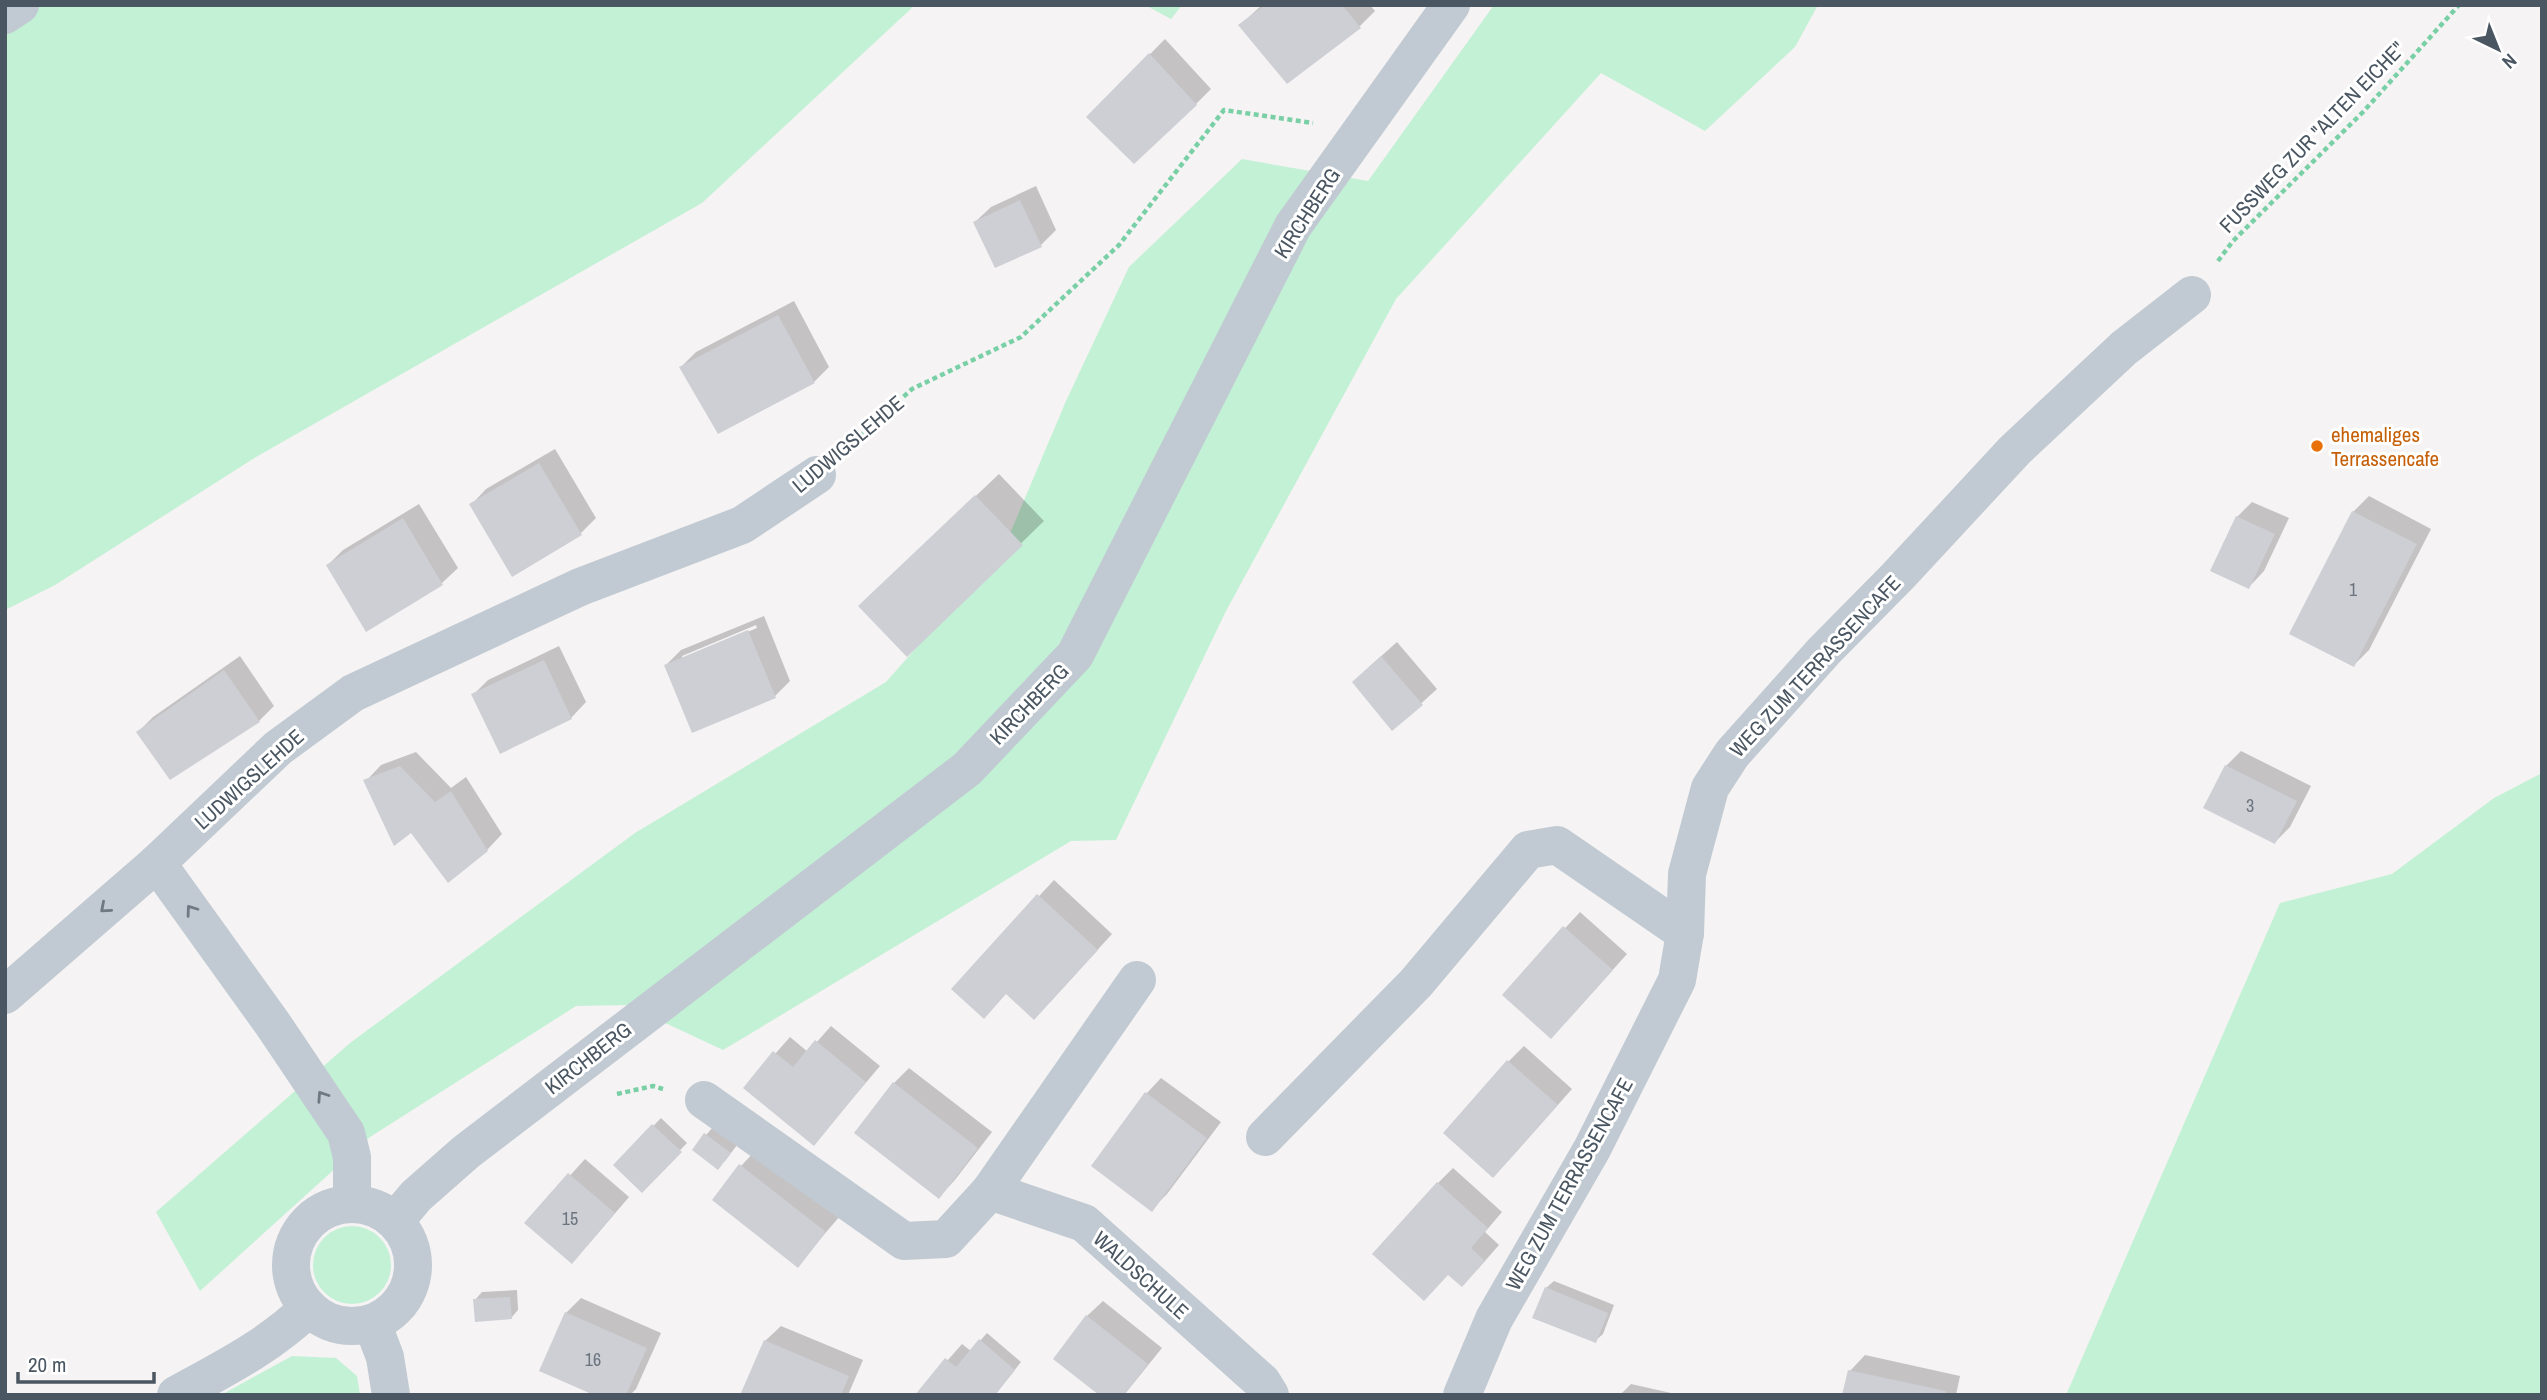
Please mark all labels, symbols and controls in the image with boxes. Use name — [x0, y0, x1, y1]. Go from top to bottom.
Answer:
north arrow — [2463, 14, 2533, 84]
street label: FUSSWEG ZUR "ALTEN EICHE" — [2213, 35, 2411, 239]
text: N — [2497, 48, 2523, 75]
street label: KIRCHBERG — [1267, 162, 1347, 264]
street label: LUDWIGSLEHDE — [786, 389, 910, 499]
place label: ehemaliges Terrassencafe — [2331, 420, 2439, 473]
marker: ehemaliges Terrassencafe — [2309, 438, 2325, 454]
street label: WEG ZUM TERRASSENCAFE — [1723, 569, 1907, 763]
house number: 1 — [2349, 577, 2358, 602]
street label: KIRCHBERG — [983, 657, 1075, 751]
street label: LUDWIGSLEHDE — [188, 722, 310, 836]
house number: 3 — [2246, 793, 2254, 818]
one-way arrow — [101, 900, 114, 912]
one-way arrow — [187, 905, 199, 918]
street label: KIRCHBERG — [539, 1015, 637, 1101]
street label: WEG ZUM TERRASSENCAFE — [1498, 1072, 1640, 1296]
one-way arrow — [317, 1091, 330, 1104]
house number: 15 — [562, 1206, 578, 1231]
street label: WALDSCHULE — [1087, 1224, 1195, 1326]
scale bar — [18, 1340, 154, 1384]
house number: 16 — [585, 1347, 601, 1372]
text: 20 m — [28, 1350, 66, 1379]

